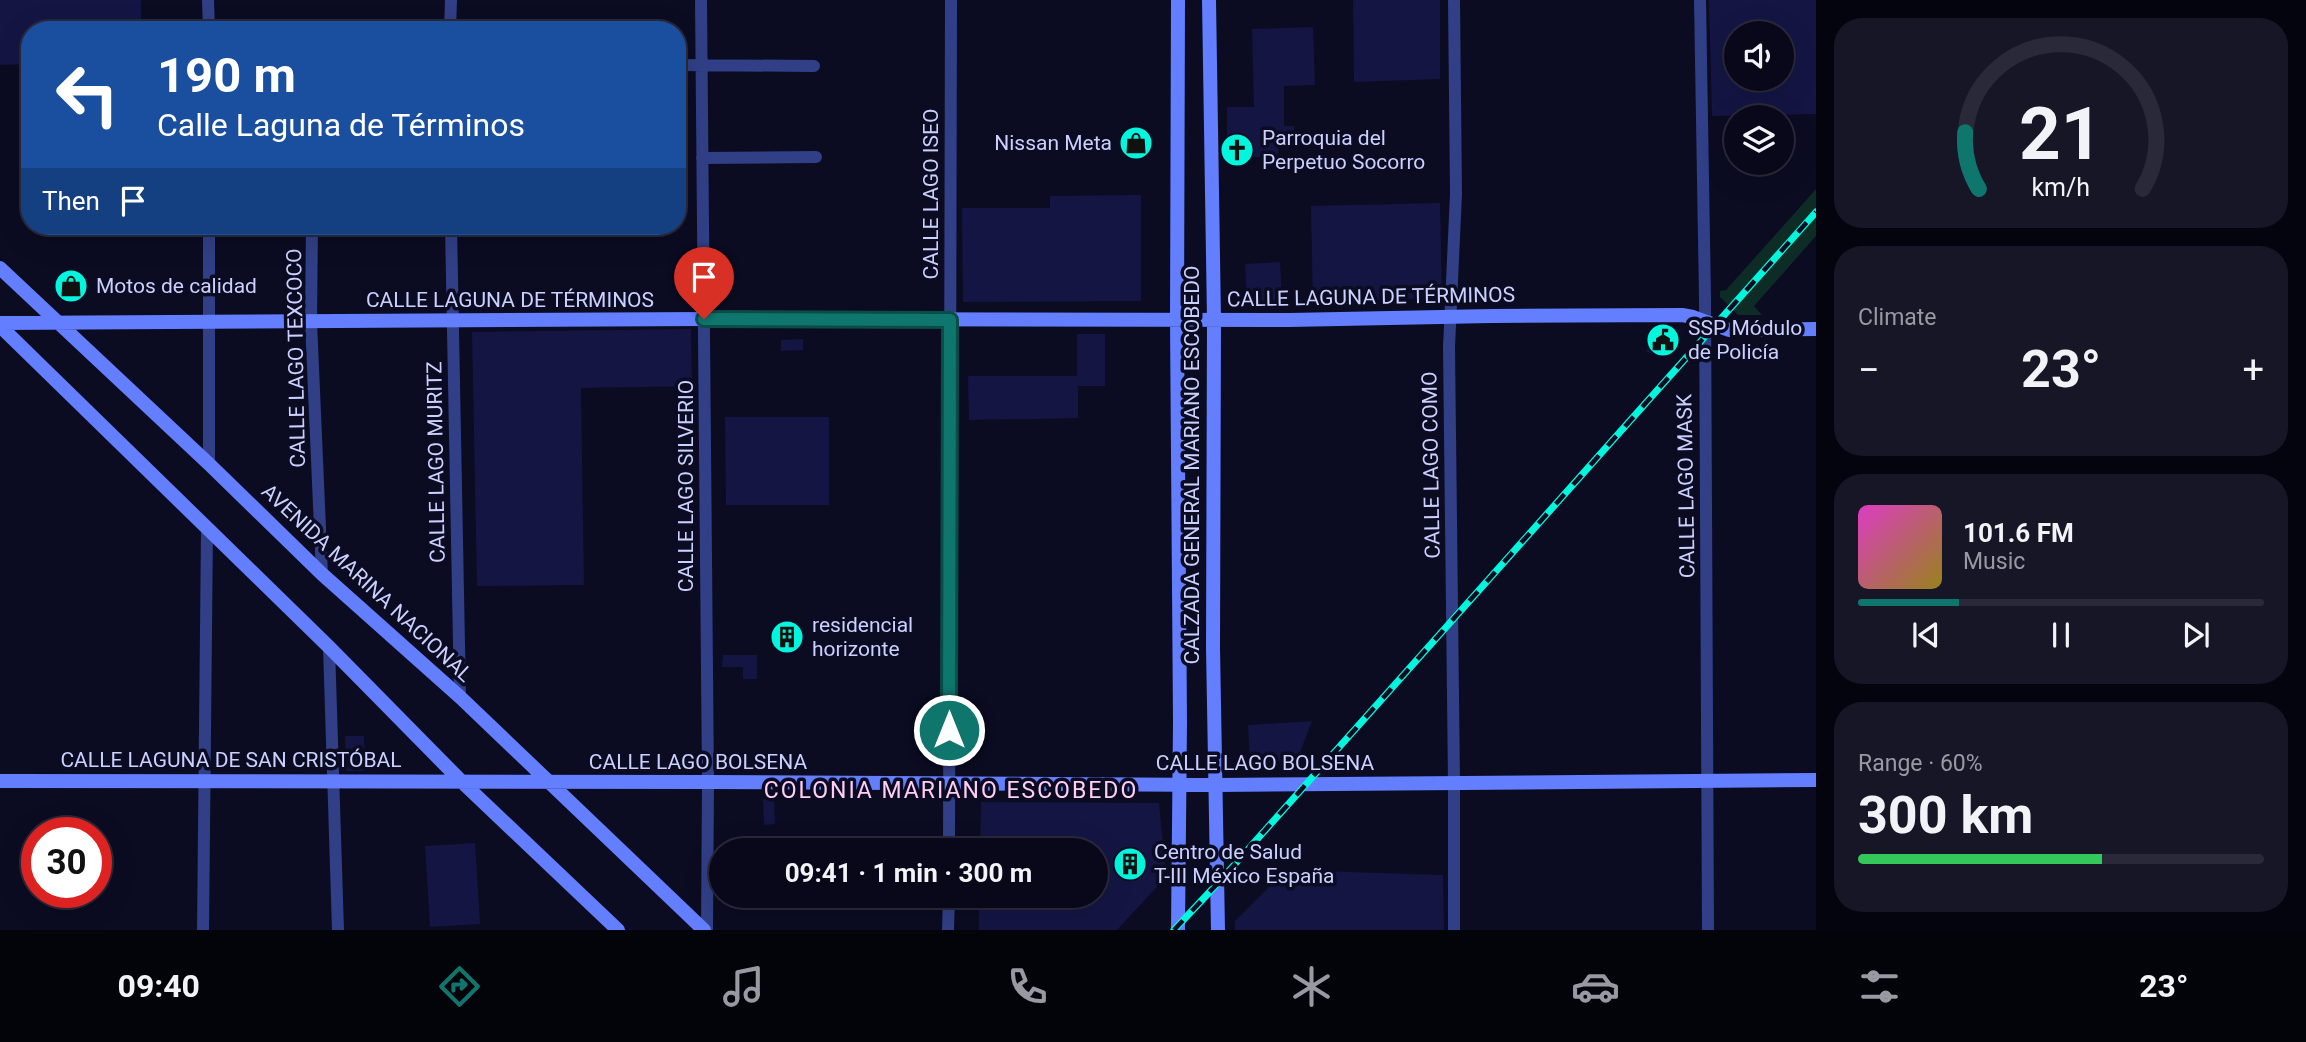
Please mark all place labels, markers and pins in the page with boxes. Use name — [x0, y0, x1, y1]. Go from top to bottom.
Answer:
shop icon: Nissan Meta — [1117, 124, 1155, 162]
place label: Parroquia del Perpetuo Socorro — [1262, 126, 1425, 174]
place label: Nissan Meta — [994, 131, 1112, 155]
church icon: Parroquia del Perpetuo Socorro — [1218, 131, 1256, 169]
pin — [674, 247, 734, 319]
shop icon: Motos de calidad — [52, 267, 90, 305]
place label: Motos de calidad — [96, 274, 257, 298]
place label: SSP Módulo de Policía — [1688, 316, 1802, 364]
public building icon: SSP Módulo de Policía — [1644, 321, 1682, 359]
place label: residencial horizonte — [812, 613, 913, 661]
building icon: residencial horizonte — [768, 618, 806, 656]
place label: Centro de Salud T-III México España — [1154, 840, 1334, 888]
building icon: Centro de Salud T-III México España — [1111, 845, 1149, 883]

